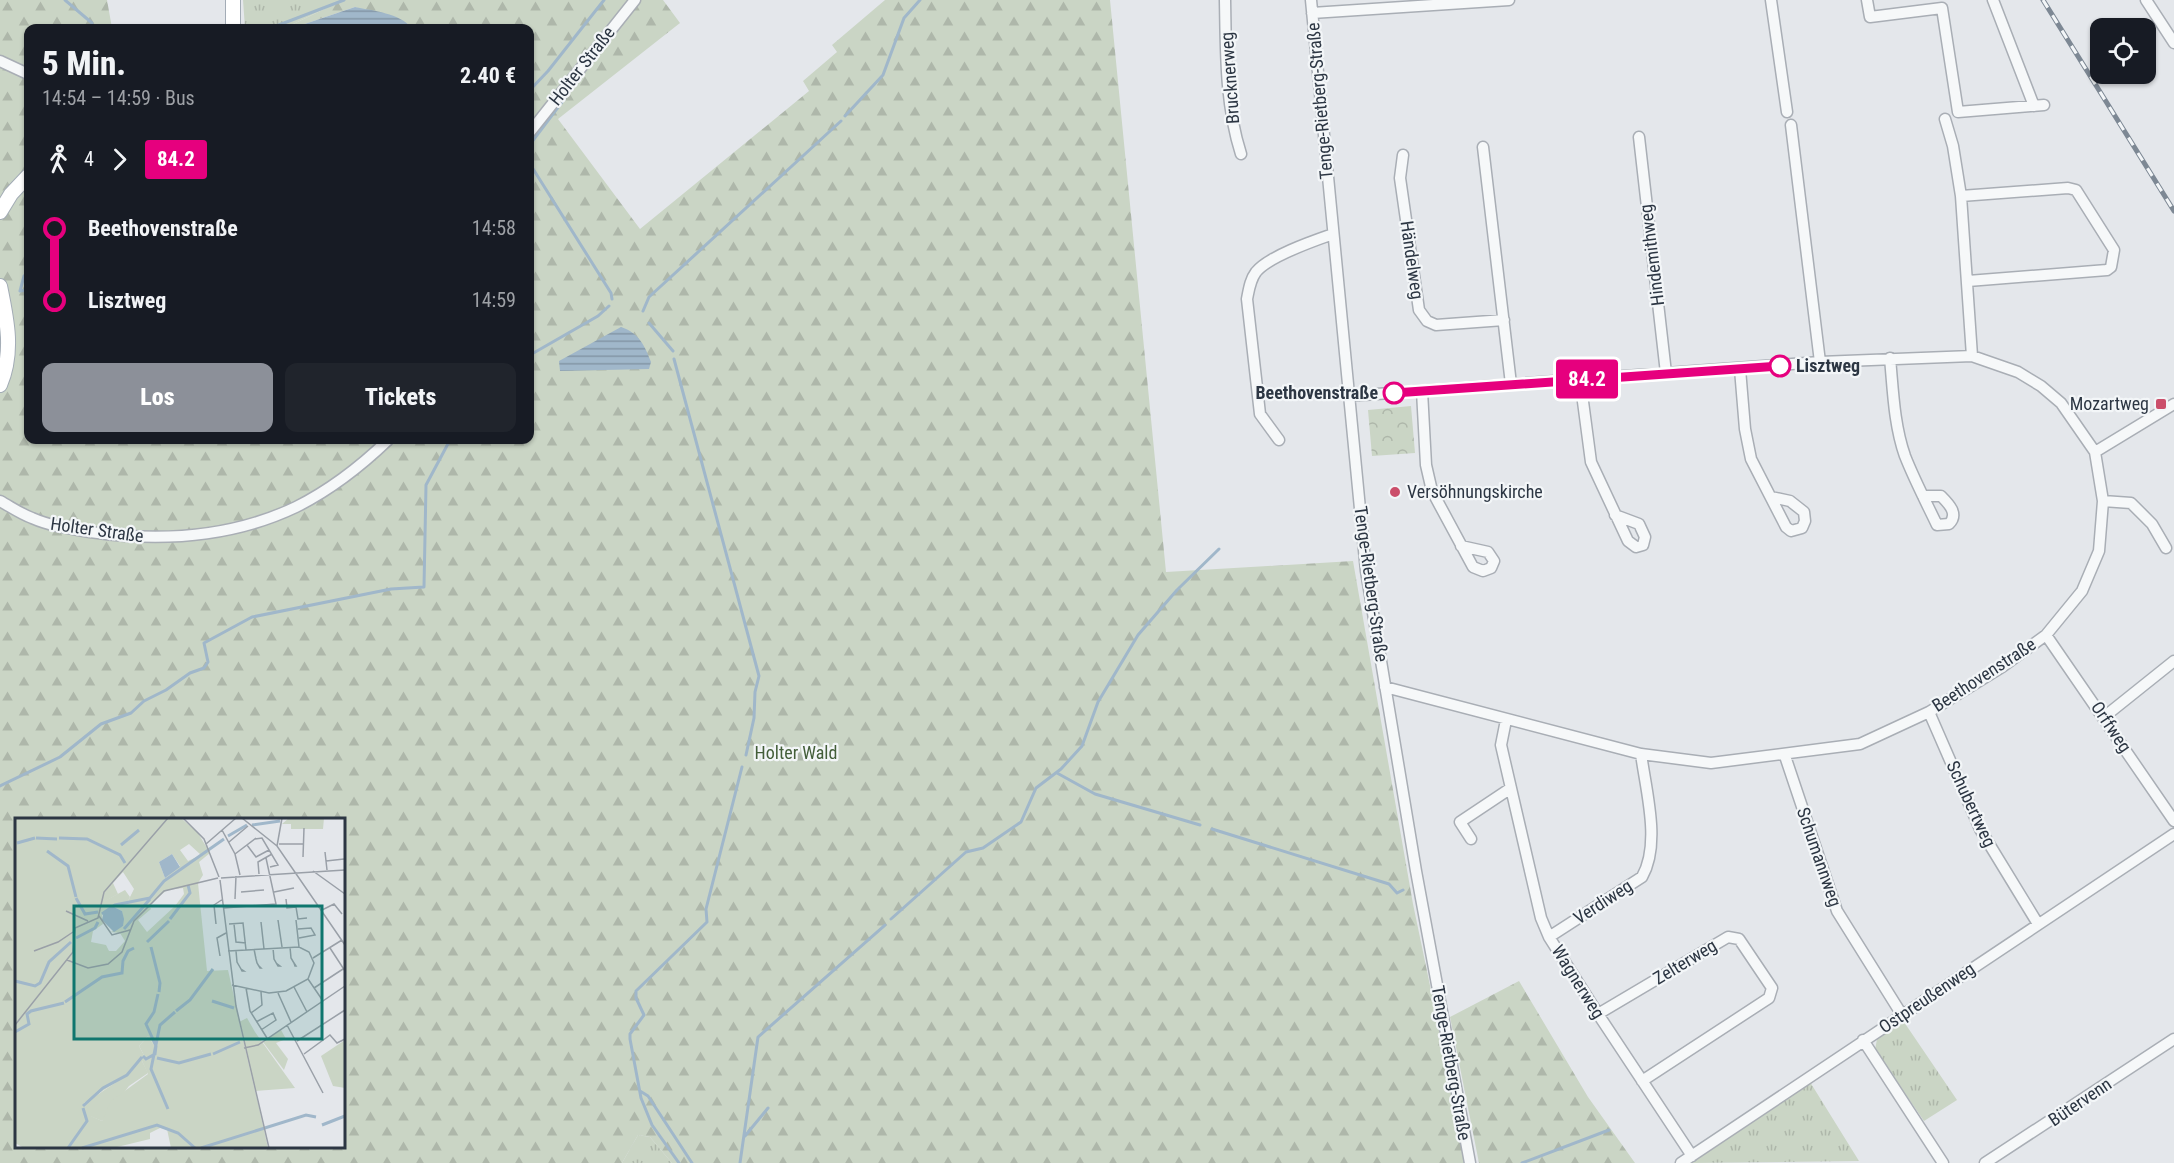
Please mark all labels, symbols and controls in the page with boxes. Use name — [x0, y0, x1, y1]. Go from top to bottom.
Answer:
map controls — [2090, 18, 2156, 84]
button: locate — [2090, 18, 2156, 84]
street label: Holter Straße — [544, 22, 619, 109]
street label: Tenge-Rietberg-Straße — [1302, 22, 1337, 180]
street label: Brucknerweg — [1216, 31, 1243, 125]
text: 5 Min. — [42, 44, 126, 83]
text: 2.40 € — [460, 63, 516, 88]
text: 14:54 – 14:59 · Bus — [42, 86, 195, 110]
icon: walk — [42, 143, 75, 176]
icon: forward — [103, 143, 136, 176]
text: 4 — [84, 147, 94, 171]
text: 84.2 — [157, 147, 195, 171]
street label: Hindemithweg — [1635, 203, 1668, 307]
text: Beethovenstraße — [88, 216, 238, 241]
text: 14:58 — [472, 216, 516, 240]
street label: Händelweg — [1397, 219, 1428, 301]
text: Lisztweg — [88, 288, 166, 313]
text: 14:59 — [472, 288, 516, 312]
marker: Lisztweg — [1769, 355, 1791, 377]
place label: Lisztweg — [1796, 355, 1860, 376]
line badge: 84.2 — [1545, 360, 1629, 398]
button: Los — [42, 363, 273, 432]
button: Tickets — [285, 363, 516, 432]
text: 84.2 — [1568, 367, 1606, 391]
place label: Beethovenstraße — [1256, 382, 1378, 403]
marker: Beethovenstraße — [1383, 382, 1405, 404]
place label: Mozartweg — [2070, 393, 2149, 414]
marker: Mozartweg — [2154, 397, 2168, 411]
place label: Versöhnungskirche — [1407, 481, 1543, 502]
marker: Versöhnungskirche — [1388, 485, 1402, 499]
street label: Tenge-Rietberg-Straße — [1350, 505, 1393, 663]
street label: Holter Straße — [49, 513, 145, 546]
street label: Beethovenstraße — [1928, 633, 2040, 716]
street label: Orffweg — [2087, 697, 2136, 756]
park label: Holter Wald — [755, 742, 837, 763]
street label: Schubertweg — [1942, 757, 2001, 850]
street label: Schumannweg — [1793, 804, 1846, 909]
inset map — [15, 818, 345, 1148]
street label: Verdiweg — [1570, 875, 1636, 928]
street label: Zelterweg — [1649, 934, 1720, 989]
street label: Wagnerweg — [1548, 941, 1609, 1022]
street label: Ostpreußenweg — [1875, 958, 1979, 1037]
street label: Tenge-Rietberg-Straße — [1428, 984, 1475, 1142]
street label: Bütervenn — [2044, 1073, 2115, 1130]

